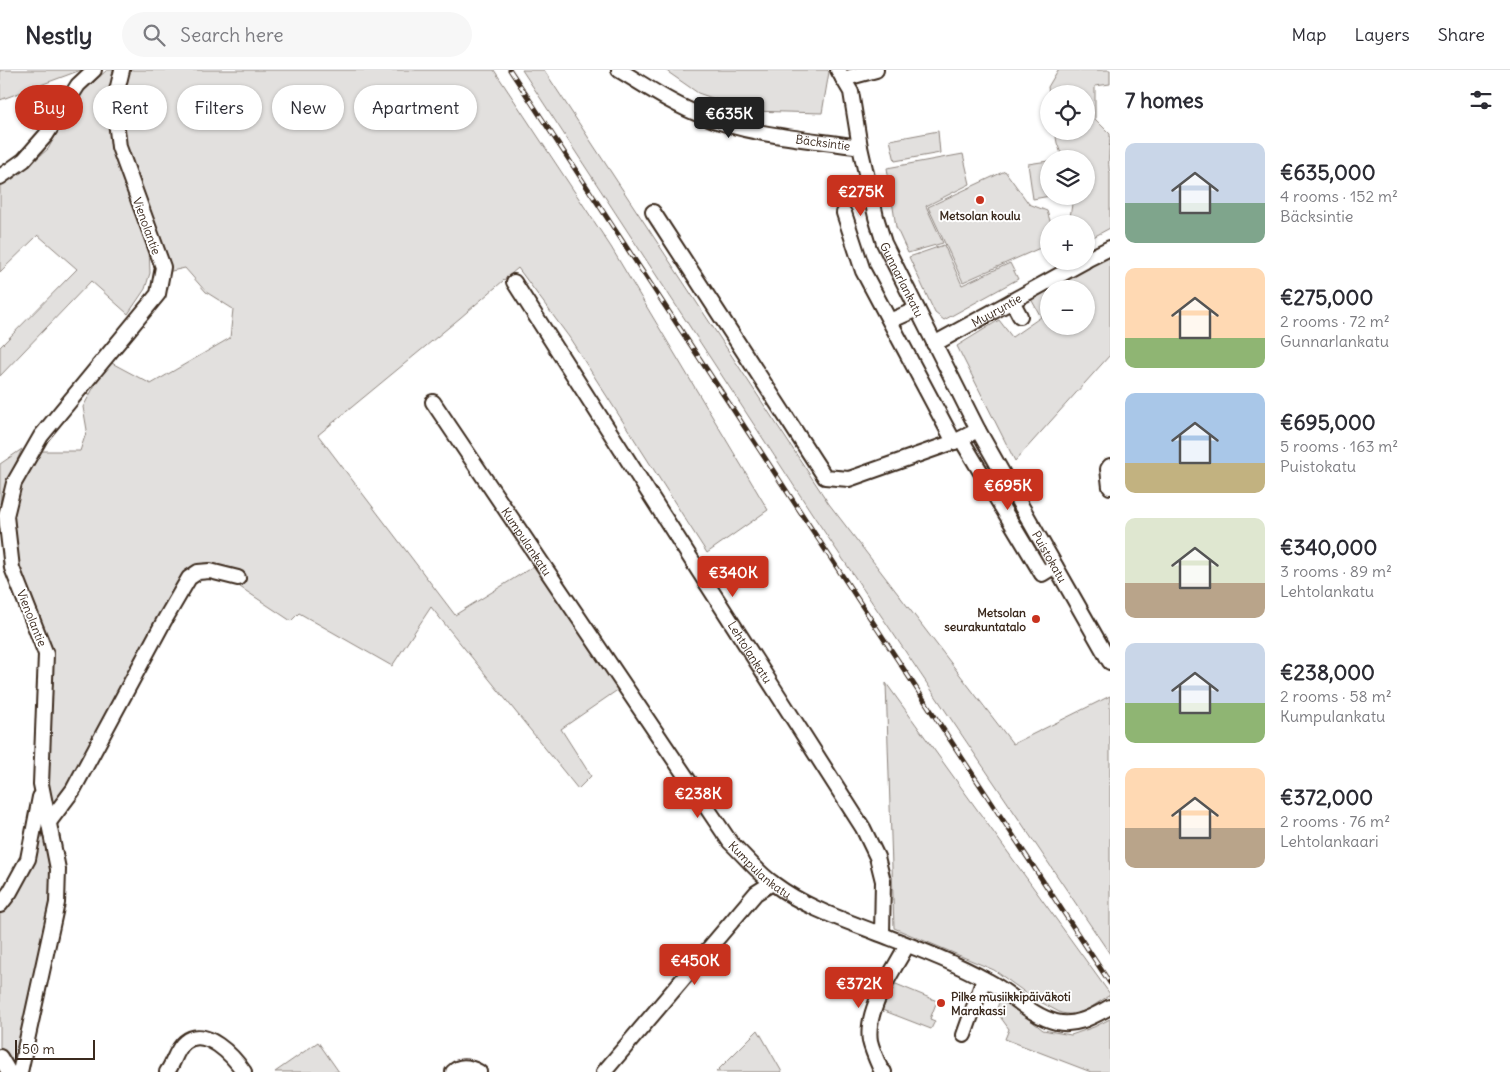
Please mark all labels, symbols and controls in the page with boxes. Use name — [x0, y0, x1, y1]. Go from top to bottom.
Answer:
search box — [122, 12, 472, 57]
text: Nestly — [25, 20, 92, 50]
icon: search — [140, 21, 168, 49]
text: Search here — [180, 23, 283, 47]
text: Map — [1291, 23, 1326, 46]
text: Layers — [1354, 23, 1410, 46]
text: Share — [1438, 23, 1485, 46]
chip: Buy — [15, 85, 83, 130]
chip: Rent — [93, 85, 167, 130]
chip: Filters — [177, 85, 262, 130]
chip: New — [272, 85, 344, 130]
chip: Apartment — [354, 85, 477, 130]
map controls — [1040, 85, 1095, 335]
button: locate — [1040, 85, 1095, 140]
icon: filters — [1467, 86, 1495, 114]
text: 7 homes — [1125, 87, 1204, 114]
pin: €635K — [694, 97, 764, 139]
text: €635K — [705, 103, 753, 123]
street label: Bäcksintie — [795, 131, 851, 153]
button: layers — [1040, 150, 1095, 205]
text: €635,000 — [1280, 159, 1376, 186]
icon: home — [1165, 163, 1225, 223]
pin: €275K — [826, 174, 896, 217]
text: €275K — [838, 181, 884, 201]
text: 4 rooms · 152 m² — [1280, 186, 1398, 206]
marker: Metsolan koulu — [974, 194, 986, 206]
street label: Vienolantie — [130, 195, 164, 257]
text: Bäcksintie — [1280, 206, 1353, 226]
place label: Metsolan koulu — [939, 208, 1021, 223]
button: + — [1040, 215, 1095, 270]
street label: Gunnarlankatu — [877, 239, 927, 319]
button: − — [1040, 280, 1095, 335]
text: €275,000 — [1280, 284, 1373, 311]
icon: home — [1165, 288, 1225, 348]
street label: Myyryntie — [968, 290, 1024, 330]
text: 2 rooms · 72 m² — [1280, 311, 1390, 331]
text: Gunnarlankatu — [1280, 331, 1389, 351]
text: €695,000 — [1280, 409, 1376, 436]
icon: home — [1165, 413, 1225, 473]
text: 5 rooms · 163 m² — [1280, 436, 1398, 456]
text: Puistokatu — [1280, 456, 1356, 476]
pin: €695K — [973, 468, 1043, 511]
text: €695K — [984, 475, 1032, 495]
street label: Kumpulankatu — [499, 504, 555, 578]
street label: Puistokatu — [1029, 528, 1071, 585]
text: €340,000 — [1280, 534, 1377, 561]
icon: home — [1165, 538, 1225, 598]
pin: €340K — [698, 556, 768, 598]
text: 3 rooms · 89 m² — [1280, 561, 1392, 581]
text: €340K — [708, 562, 758, 582]
text: Lehtolankatu — [1280, 581, 1374, 601]
street label: Vienolantie — [14, 587, 50, 649]
place label: Metsolan seurakuntatalo — [944, 605, 1026, 634]
marker: Metsolan seurakuntatalo — [1030, 613, 1042, 625]
street label: Lehtolankatu — [725, 618, 776, 686]
text: €238,000 — [1280, 659, 1375, 686]
icon: home — [1165, 663, 1225, 723]
text: 2 rooms · 58 m² — [1280, 686, 1392, 706]
text: Kumpulankatu — [1280, 706, 1385, 726]
pin: €238K — [663, 776, 733, 819]
text: €238K — [674, 783, 722, 803]
text: €372,000 — [1280, 784, 1373, 811]
icon: home — [1165, 788, 1225, 848]
text: 2 rooms · 76 m² — [1280, 811, 1390, 831]
text: Lehtolankaari — [1280, 831, 1379, 851]
street label: Kumpulankatu — [726, 838, 794, 901]
pin: €450K — [660, 944, 730, 986]
text: €450K — [671, 950, 719, 970]
pin: €372K — [824, 966, 894, 1009]
text: €372K — [836, 973, 882, 993]
place label: Pilke musiikkipäiväkoti Marakassi — [951, 989, 1071, 1018]
marker: Pilke musiikkipäiväkoti Marakassi — [935, 997, 947, 1009]
scale bar — [15, 1037, 95, 1060]
text: 50 m — [22, 1040, 55, 1058]

